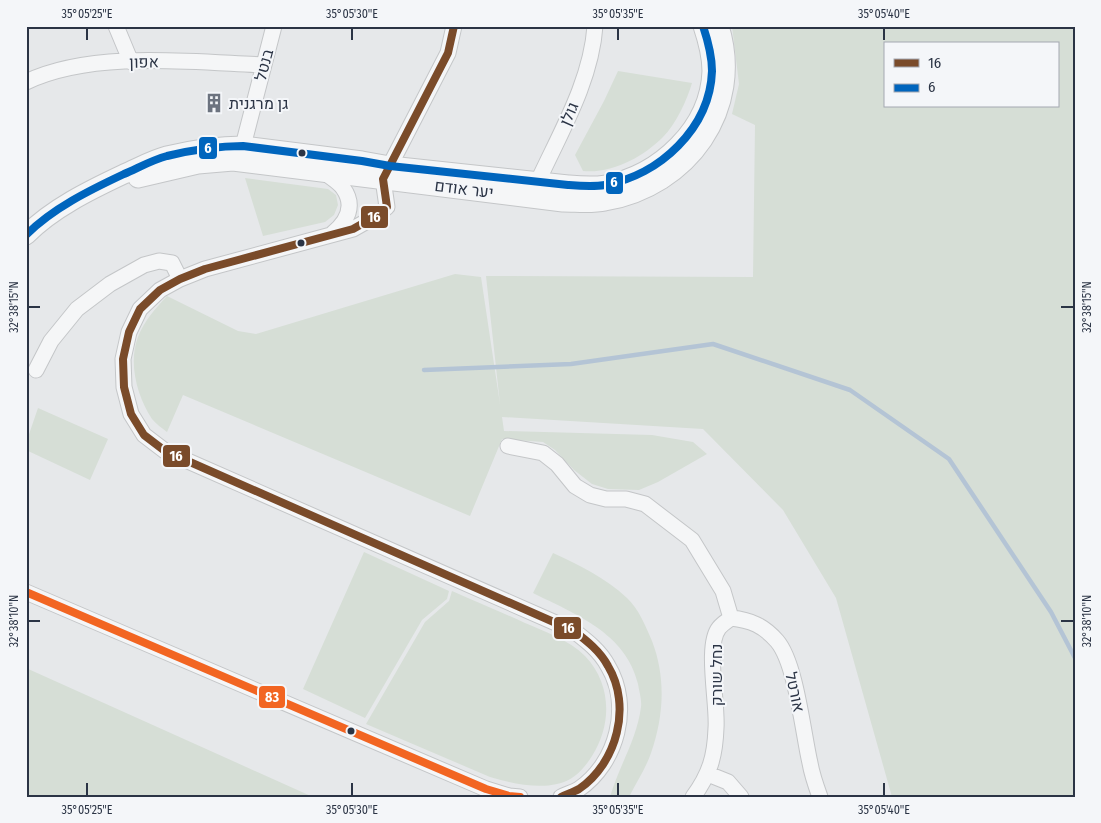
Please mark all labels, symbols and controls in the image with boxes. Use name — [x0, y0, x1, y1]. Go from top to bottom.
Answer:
text: 35°05'25"E — [62, 7, 113, 21]
text: 35°05'30"E — [326, 7, 378, 21]
text: 35°05'35"E — [593, 7, 644, 21]
text: 35°05'40"E — [858, 7, 910, 21]
legend — [884, 42, 1058, 108]
street label: בנטל — [251, 46, 278, 83]
street label: אפון — [129, 52, 159, 72]
text: 16 — [928, 54, 941, 72]
text: 6 — [928, 78, 935, 96]
building icon: גן מרגנית — [203, 92, 225, 114]
place label: גן מרגנית — [229, 94, 288, 113]
street label: גולן — [555, 99, 583, 129]
line badge: 6 — [198, 136, 218, 160]
text: 6 — [204, 140, 212, 157]
unlabelled marker — [297, 148, 307, 158]
line badge: 6 — [605, 171, 624, 195]
text: 6 — [610, 174, 618, 191]
street label: יער אודם — [433, 176, 495, 202]
line badge: 16 — [360, 205, 389, 229]
text: 16 — [367, 209, 381, 226]
unlabelled marker — [296, 238, 306, 248]
text: 32°38'15"N — [7, 281, 21, 333]
text: 32°38'15"N — [1080, 281, 1094, 333]
line badge: 16 — [162, 444, 191, 468]
text: 16 — [169, 448, 183, 465]
text: 32°38'10"N — [7, 595, 21, 647]
text: 32°38'10"N — [1080, 595, 1094, 647]
line badge: 16 — [553, 616, 582, 640]
text: 16 — [561, 620, 575, 637]
street label: נחל שורק — [707, 644, 726, 706]
street label: אורטל — [781, 670, 809, 714]
line badge: 83 — [258, 685, 286, 709]
text: 83 — [265, 689, 279, 706]
unlabelled marker — [346, 726, 356, 736]
text: 35°05'25"E — [62, 803, 113, 817]
text: 35°05'30"E — [326, 803, 378, 817]
text: 35°05'35"E — [593, 803, 644, 817]
text: 35°05'40"E — [858, 803, 910, 817]

